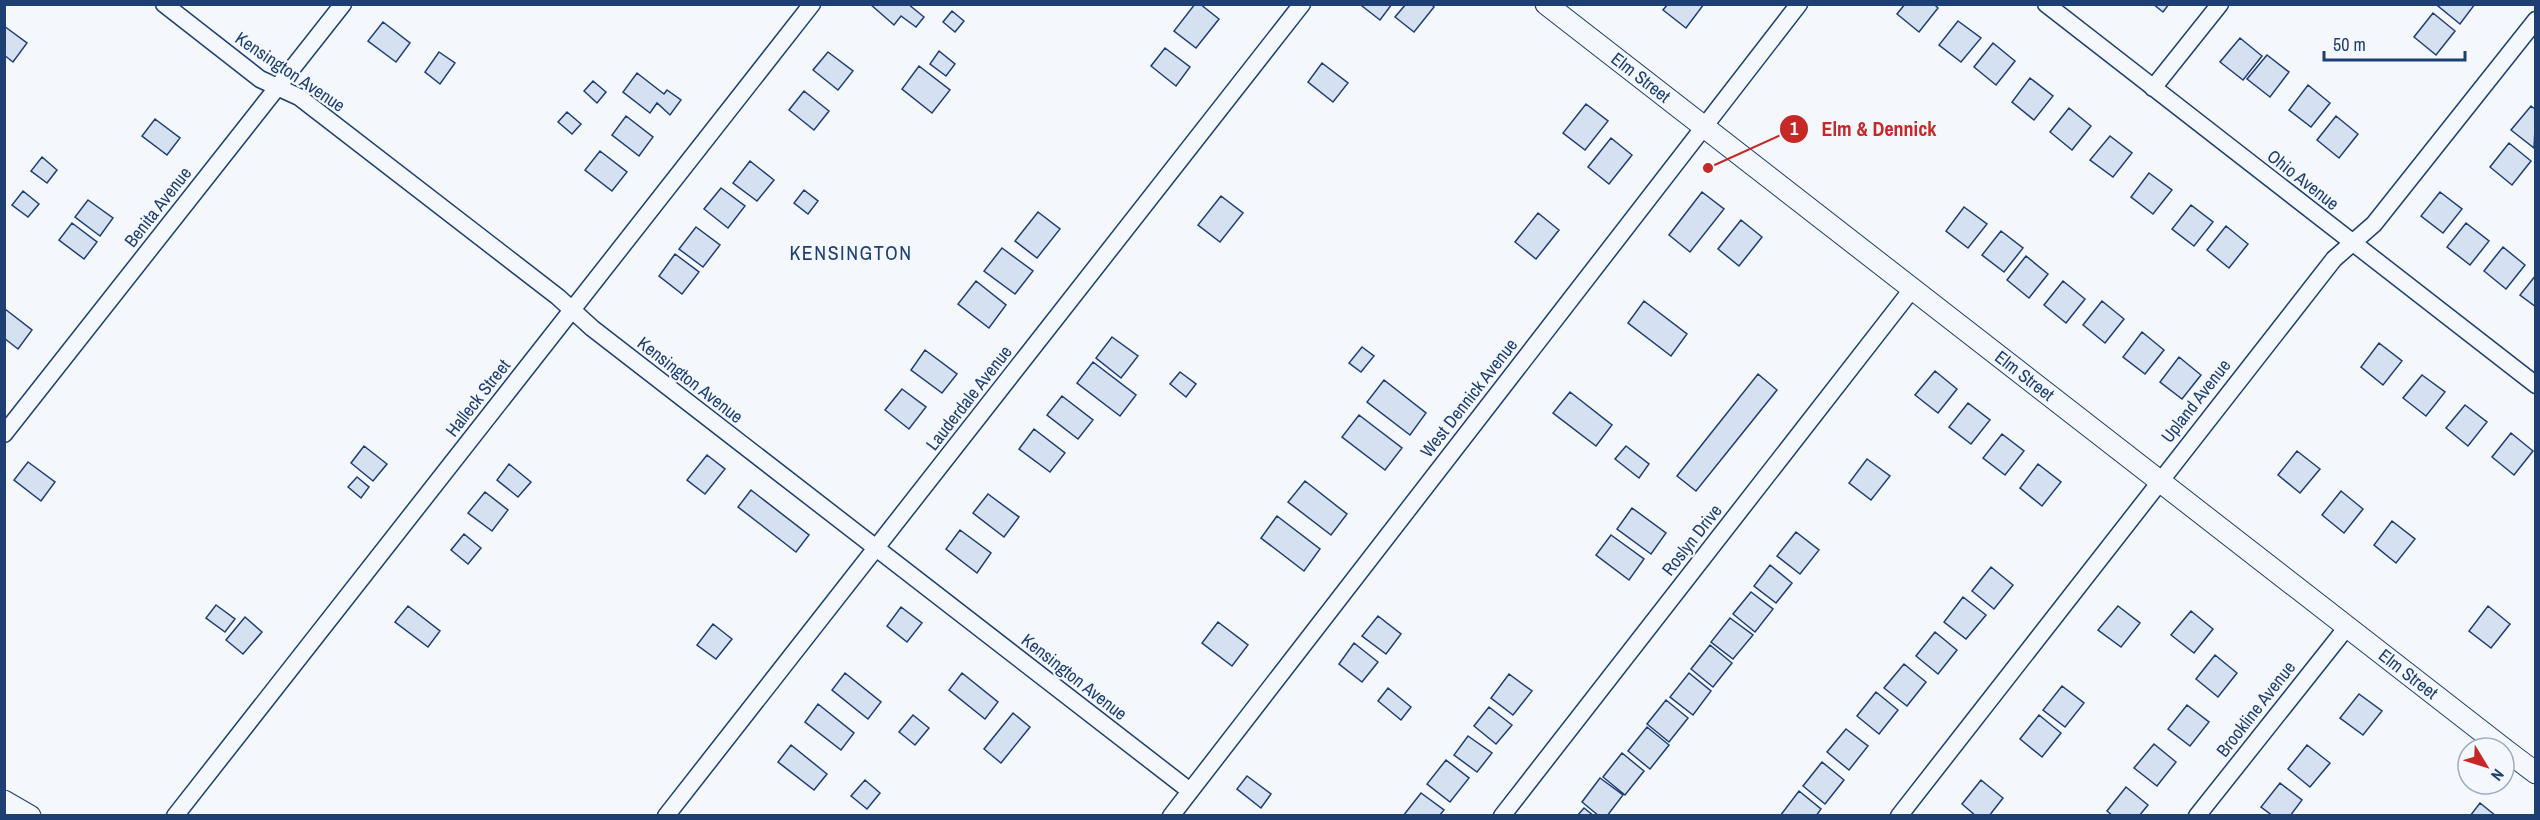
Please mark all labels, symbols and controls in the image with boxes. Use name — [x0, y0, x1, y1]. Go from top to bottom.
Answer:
scale bar — [2324, 24, 2465, 62]
street label: Kensington Avenue — [230, 25, 350, 118]
text: 50 m — [2333, 32, 2366, 57]
street label: Elm Street — [1606, 46, 1676, 108]
callout: Elm & Dennick — [1779, 110, 1948, 148]
text: Elm & Dennick — [1822, 115, 1937, 142]
text: 1 — [1790, 116, 1799, 141]
street label: Ohio Avenue — [2262, 144, 2345, 216]
street label: Benita Avenue — [118, 161, 197, 252]
district label: KENSINGTON — [789, 239, 913, 266]
street label: Kensington Avenue — [632, 330, 748, 429]
street label: West Dennick Avenue — [1414, 333, 1523, 462]
street label: Lauderdale Avenue — [920, 340, 1018, 455]
street label: Elm Street — [1990, 345, 2060, 407]
street label: Halleck Street — [439, 354, 516, 442]
street label: Upland Avenue — [2155, 354, 2236, 448]
street label: Roslyn Drive — [1656, 499, 1727, 581]
street label: Kensington Avenue — [1016, 627, 1132, 726]
street label: Elm Street — [2374, 643, 2443, 705]
street label: Brookline Avenue — [2210, 656, 2301, 762]
north arrow — [2456, 736, 2516, 796]
text: N — [2486, 765, 2509, 786]

